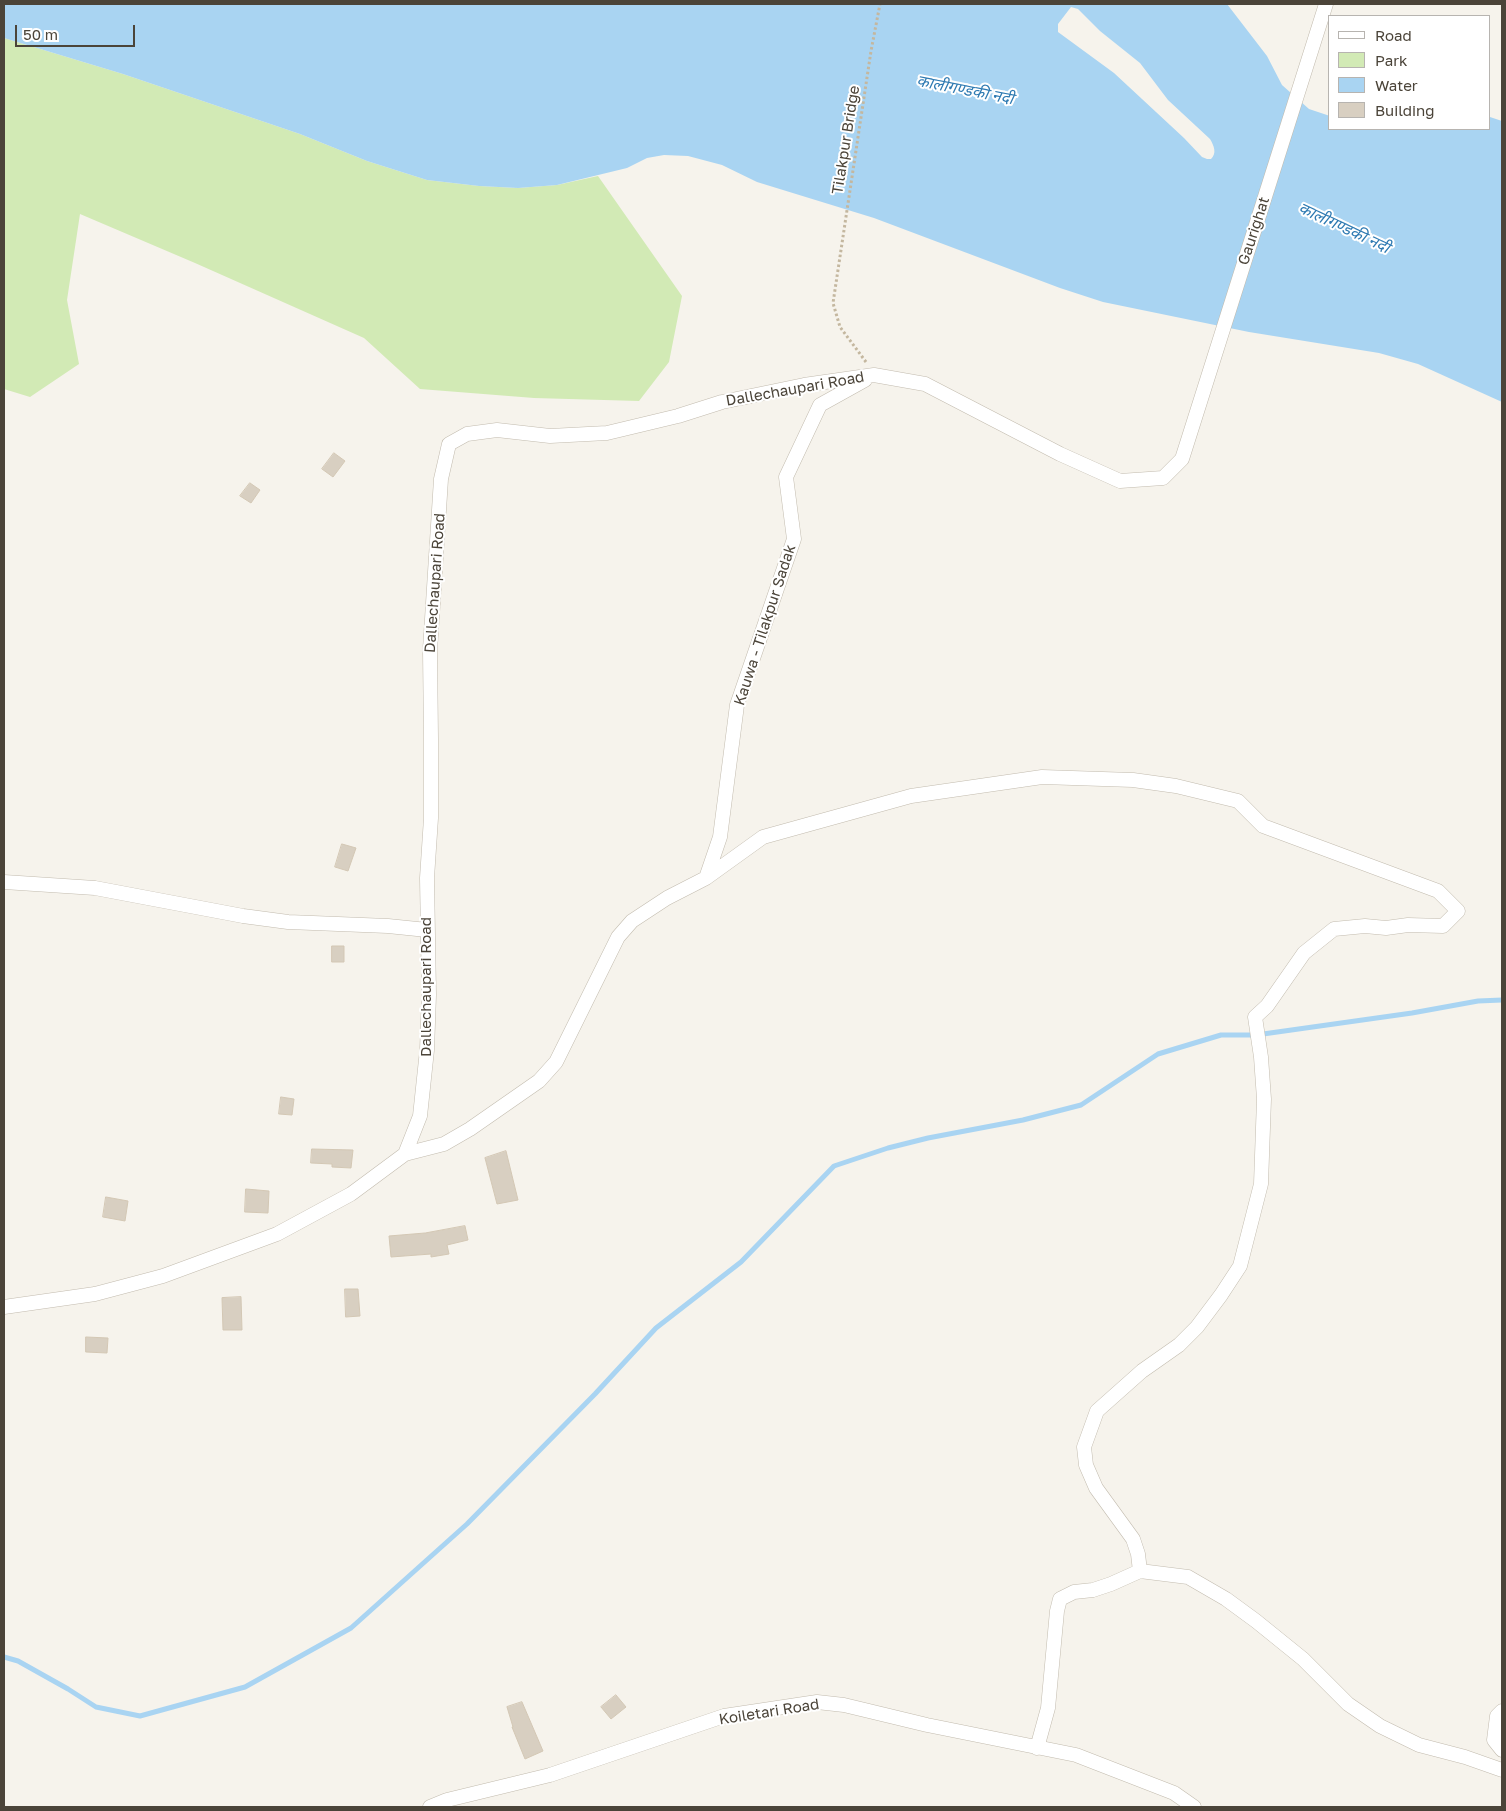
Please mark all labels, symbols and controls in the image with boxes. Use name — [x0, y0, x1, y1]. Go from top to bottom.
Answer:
scale bar — [18, 15, 138, 47]
legend — [1328, 15, 1491, 130]
text: 50 m — [23, 25, 58, 43]
text: Road — [1375, 26, 1412, 44]
text: Park — [1375, 51, 1407, 69]
water label: कालीगण्डकी नदी — [915, 71, 1015, 109]
text: Water — [1375, 76, 1418, 94]
street label: Tilakpur Bridge — [829, 84, 863, 196]
text: Building — [1375, 101, 1435, 119]
street label: Gaurighat — [1235, 195, 1273, 267]
water label: कालीगण्डकी नदी — [1295, 198, 1393, 258]
street label: Dallechaupari Road — [724, 368, 866, 410]
street label: Dallechaupari Road — [421, 512, 449, 654]
street label: Kauwa - Tilakpur Sadak — [730, 542, 800, 708]
street label: Dallechaupari Road — [417, 917, 435, 1057]
street label: Koiletari Road — [718, 1695, 820, 1729]

